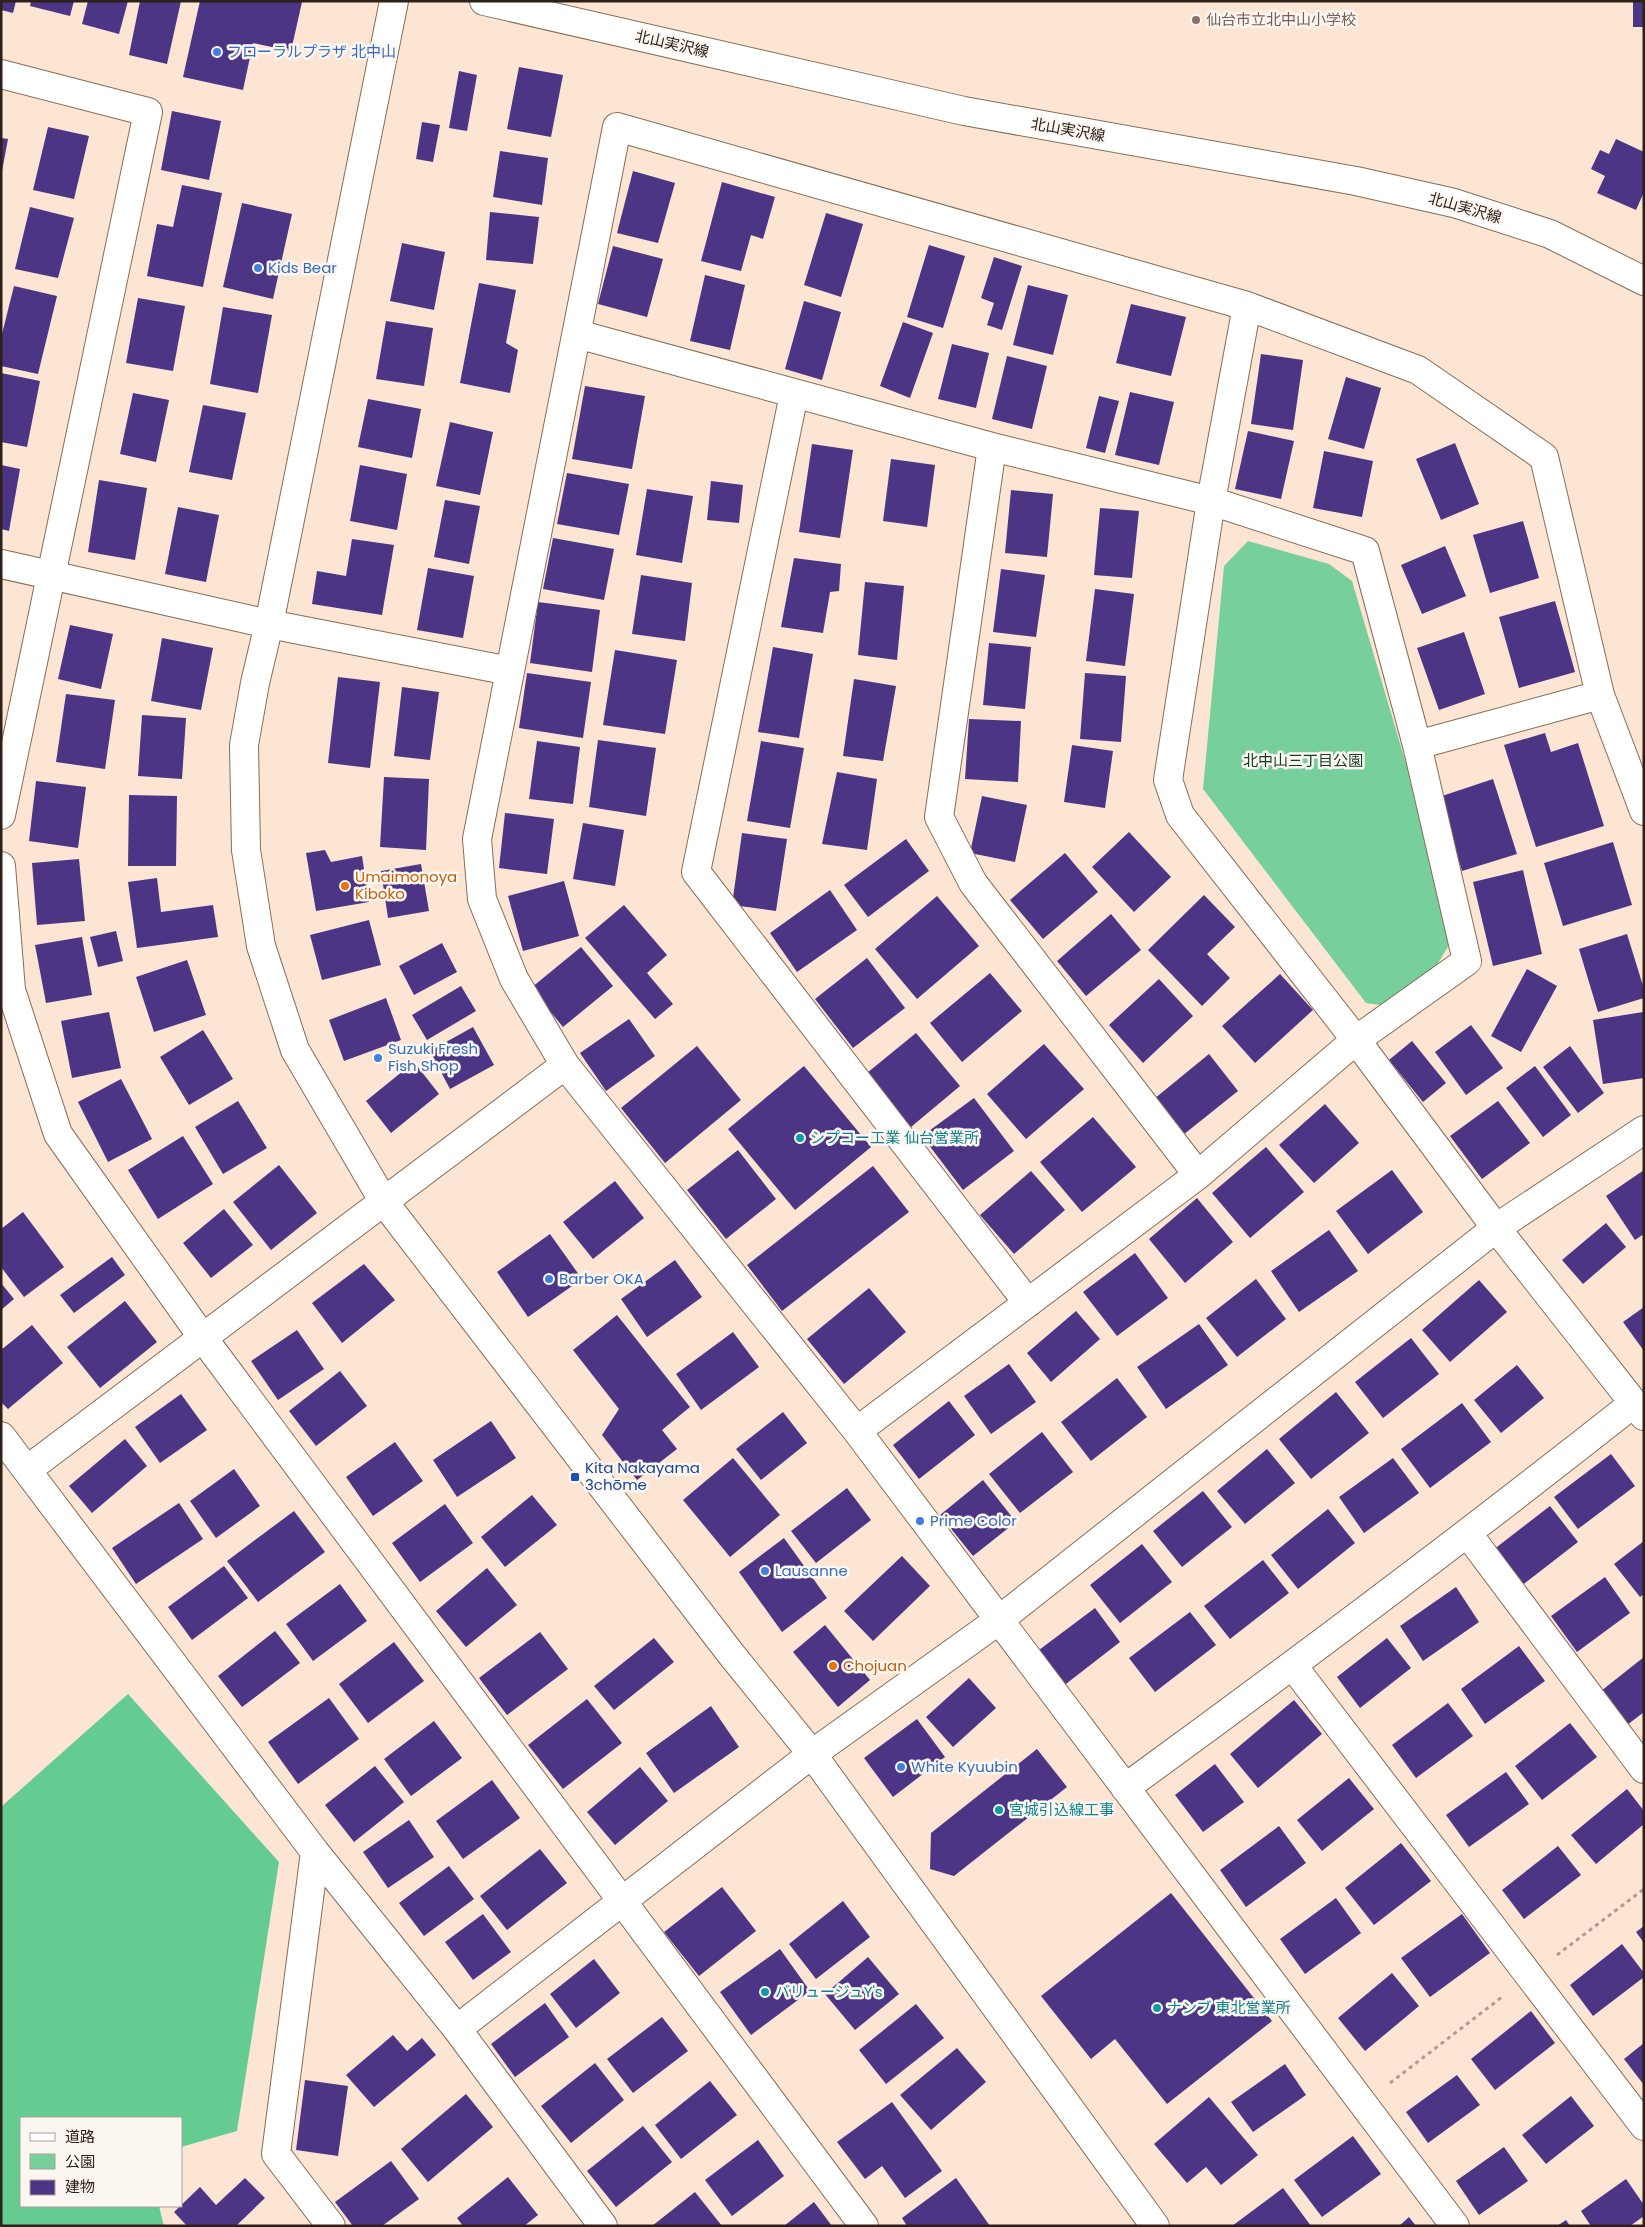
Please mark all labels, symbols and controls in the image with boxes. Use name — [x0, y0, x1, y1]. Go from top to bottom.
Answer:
place label: 仙台市立北中山小学校 — [1206, 9, 1356, 30]
marker: 仙台市立北中山小学校 — [1190, 14, 1202, 26]
street label: 北山実沢線 — [633, 25, 711, 62]
place label: フローラルプラザ 北中山 — [227, 41, 396, 62]
marker: フローラルプラザ 北中山 — [211, 46, 223, 58]
street label: 北山実沢線 — [1029, 113, 1107, 146]
street label: 北山実沢線 — [1426, 187, 1504, 228]
place label: Kids Bear — [268, 257, 337, 278]
marker: Kids Bear — [252, 262, 264, 274]
park label: 北中山三丁目公園 — [1243, 750, 1363, 771]
place label: Umaimonoya Kiboko — [355, 866, 457, 904]
marker: Umaimonoya Kiboko — [339, 880, 351, 892]
place label: Suzuki Fresh Fish Shop — [388, 1038, 478, 1076]
marker: Suzuki Fresh Fish Shop — [372, 1052, 384, 1064]
place label: シプコー工業 仙台営業所 — [810, 1127, 979, 1148]
marker: シプコー工業 仙台営業所 — [794, 1132, 806, 1144]
place label: Barber OKA — [559, 1268, 644, 1289]
marker: Barber OKA — [543, 1273, 555, 1285]
place label: Kita Nakayama 3chōme — [585, 1457, 700, 1495]
marker: Kita Nakayama 3chōme — [569, 1471, 581, 1483]
place label: Prime Color — [930, 1510, 1017, 1531]
marker: Prime Color — [914, 1515, 926, 1527]
place label: Lausanne — [775, 1560, 848, 1581]
marker: Lausanne — [759, 1565, 771, 1577]
place label: Chojuan — [843, 1655, 907, 1676]
marker: Chojuan — [827, 1660, 839, 1672]
place label: White Kyuubin — [911, 1756, 1018, 1777]
marker: White Kyuubin — [895, 1761, 907, 1773]
place label: 宮城引込線工事 — [1009, 1799, 1114, 1820]
marker: 宮城引込線工事 — [993, 1804, 1005, 1816]
place label: バリュージュY's — [775, 1981, 883, 2002]
marker: バリュージュY's — [759, 1986, 771, 1998]
place label: ナンブ 東北営業所 — [1167, 1997, 1291, 2018]
marker: ナンブ 東北営業所 — [1151, 2002, 1163, 2014]
legend — [20, 2117, 182, 2207]
text: 道路 — [65, 2126, 95, 2147]
text: 公園 — [65, 2151, 95, 2172]
text: 建物 — [65, 2176, 95, 2197]

